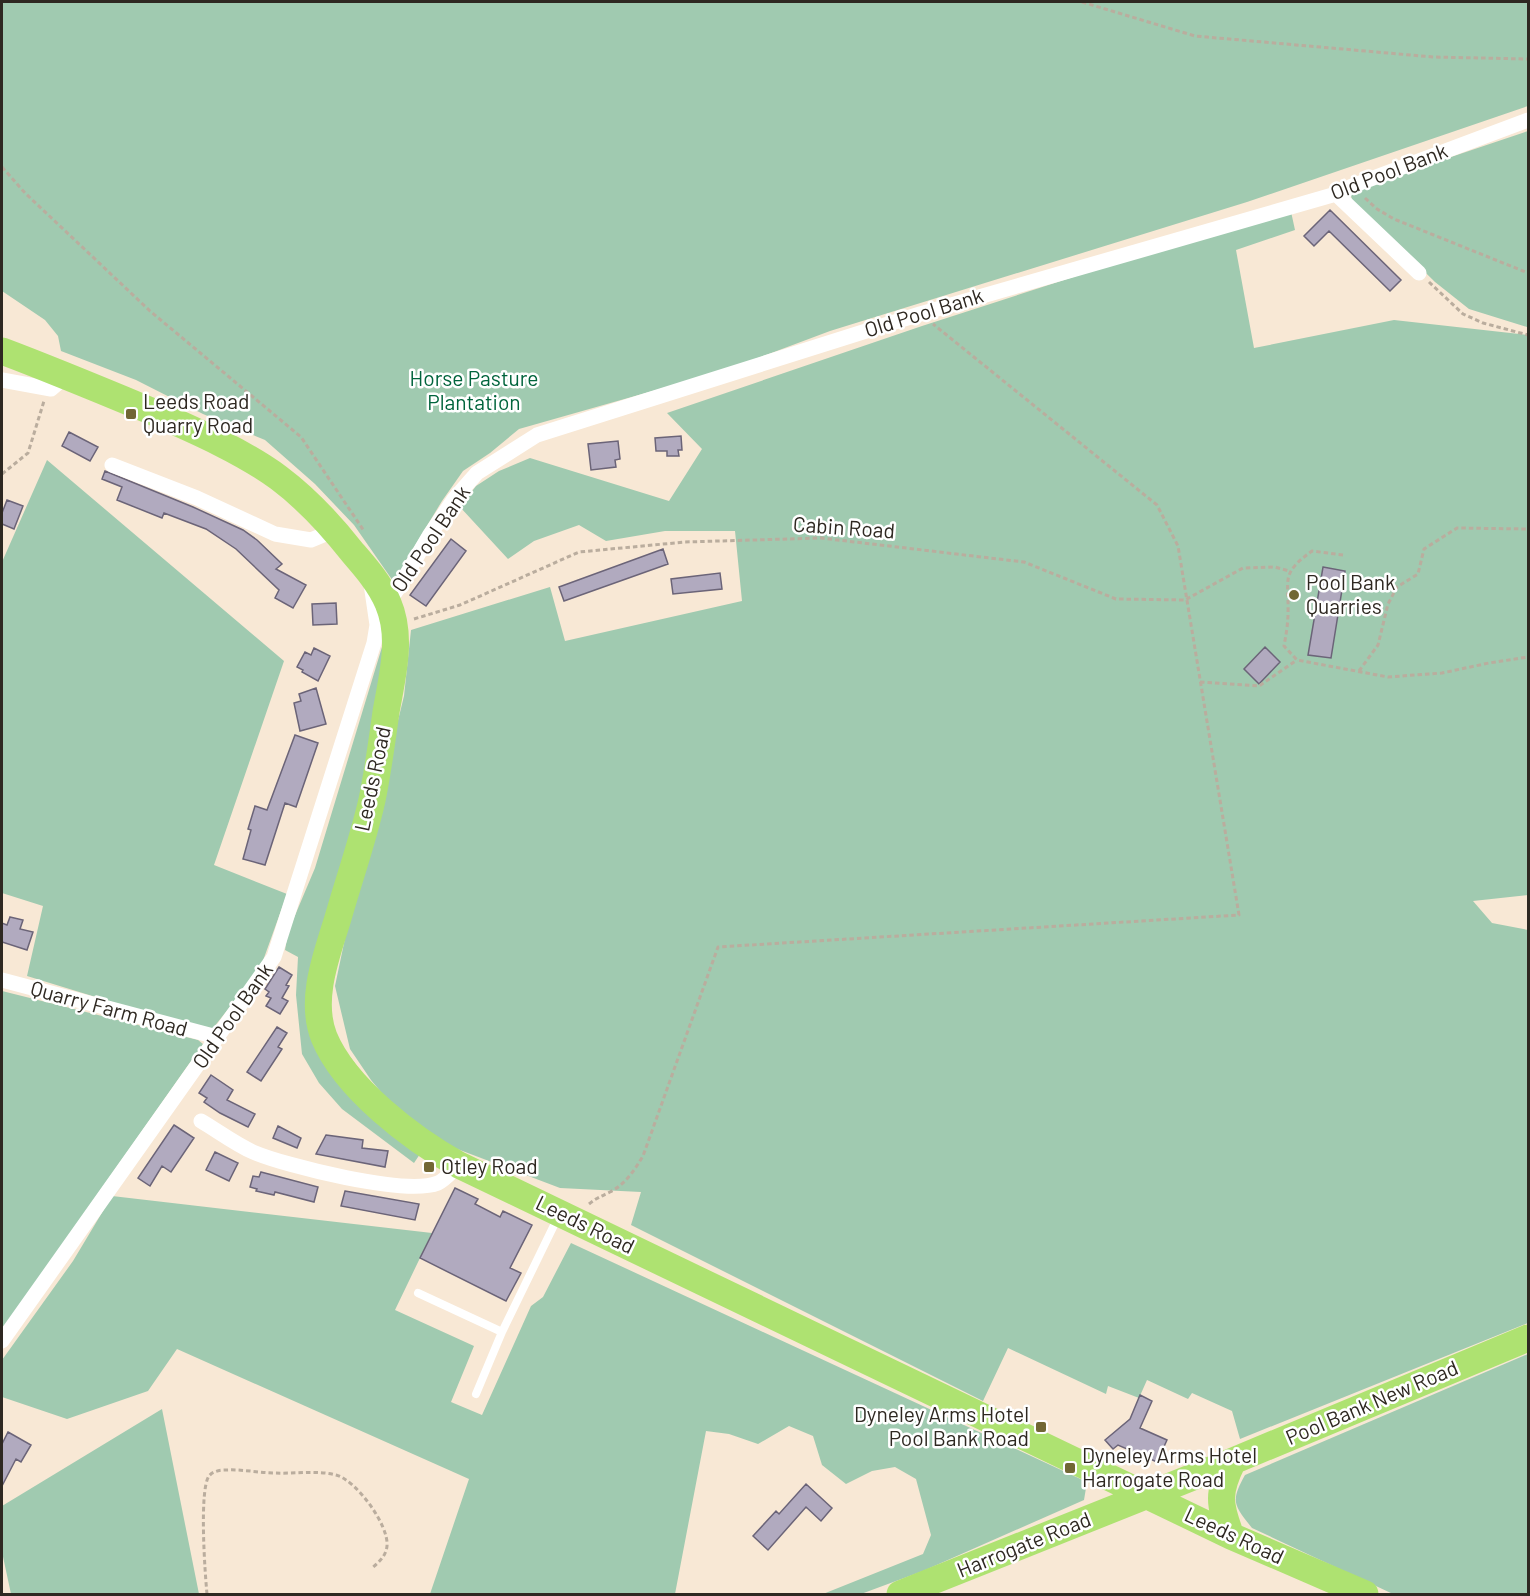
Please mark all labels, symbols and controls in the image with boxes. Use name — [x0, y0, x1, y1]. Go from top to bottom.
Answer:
street label: Old Pool Bank — [1327, 137, 1450, 204]
street label: Old Pool Bank — [861, 282, 986, 342]
park label: Horse Pasture Plantation — [409, 365, 539, 414]
place label: Leeds Road Quarry Road — [143, 388, 253, 437]
marker: Leeds Road Quarry Road — [124, 407, 138, 421]
street label: Old Pool Bank — [385, 480, 475, 596]
street label: Cabin Road — [792, 510, 896, 543]
place label: Pool Bank Quarries — [1306, 569, 1396, 618]
marker: Pool Bank Quarries — [1287, 588, 1301, 602]
street label: Leeds Road — [348, 724, 395, 833]
street label: Old Pool Bank — [186, 958, 277, 1073]
street label: Quarry Farm Road — [28, 975, 191, 1041]
place label: Otley Road — [441, 1153, 538, 1178]
marker: Otley Road — [422, 1160, 436, 1174]
street label: Leeds Road — [532, 1189, 639, 1258]
street label: Pool Bank New Road — [1282, 1354, 1461, 1449]
place label: Dyneley Arms Hotel Pool Bank Road — [854, 1401, 1029, 1450]
marker: Dyneley Arms Hotel Pool Bank Road — [1034, 1420, 1048, 1434]
place label: Dyneley Arms Hotel Harrogate Road — [1082, 1442, 1257, 1491]
marker: Dyneley Arms Hotel Harrogate Road — [1063, 1461, 1077, 1475]
street label: Leeds Road — [1181, 1501, 1288, 1568]
street label: Harrogate Road — [953, 1505, 1094, 1582]

